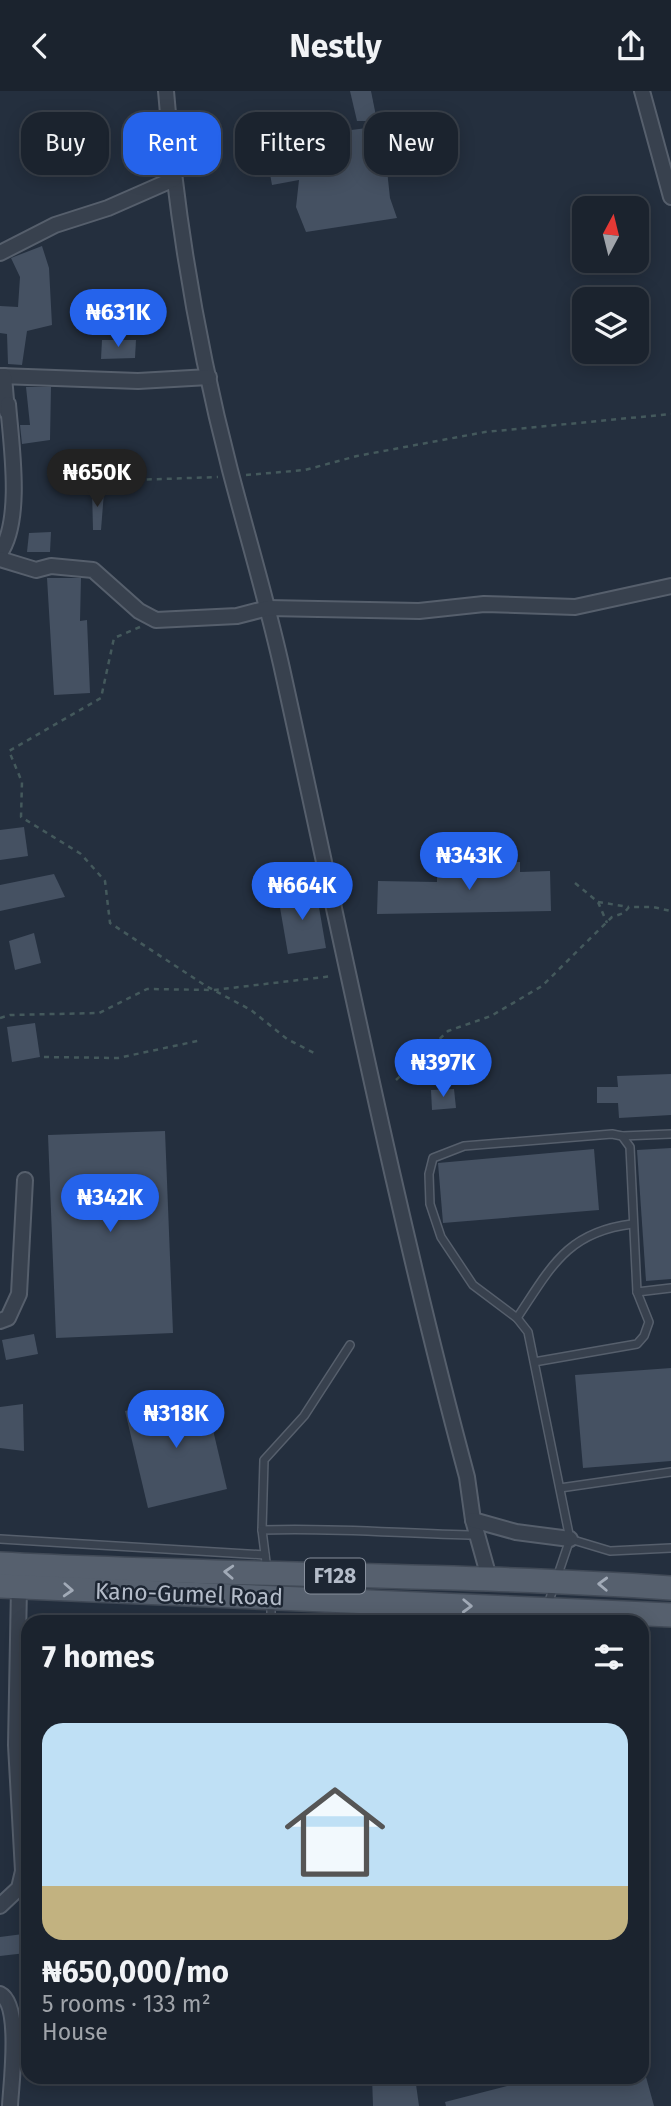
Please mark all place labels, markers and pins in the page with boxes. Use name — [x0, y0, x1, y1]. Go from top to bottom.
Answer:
pin: ₦631K — [69, 289, 167, 349]
pin: ₦650K — [48, 449, 146, 509]
pin: ₦343K — [420, 833, 518, 892]
pin: ₦664K — [253, 863, 351, 922]
pin: ₦397K — [394, 1039, 492, 1099]
pin: ₦342K — [61, 1175, 159, 1234]
pin: ₦318K — [127, 1391, 225, 1450]

